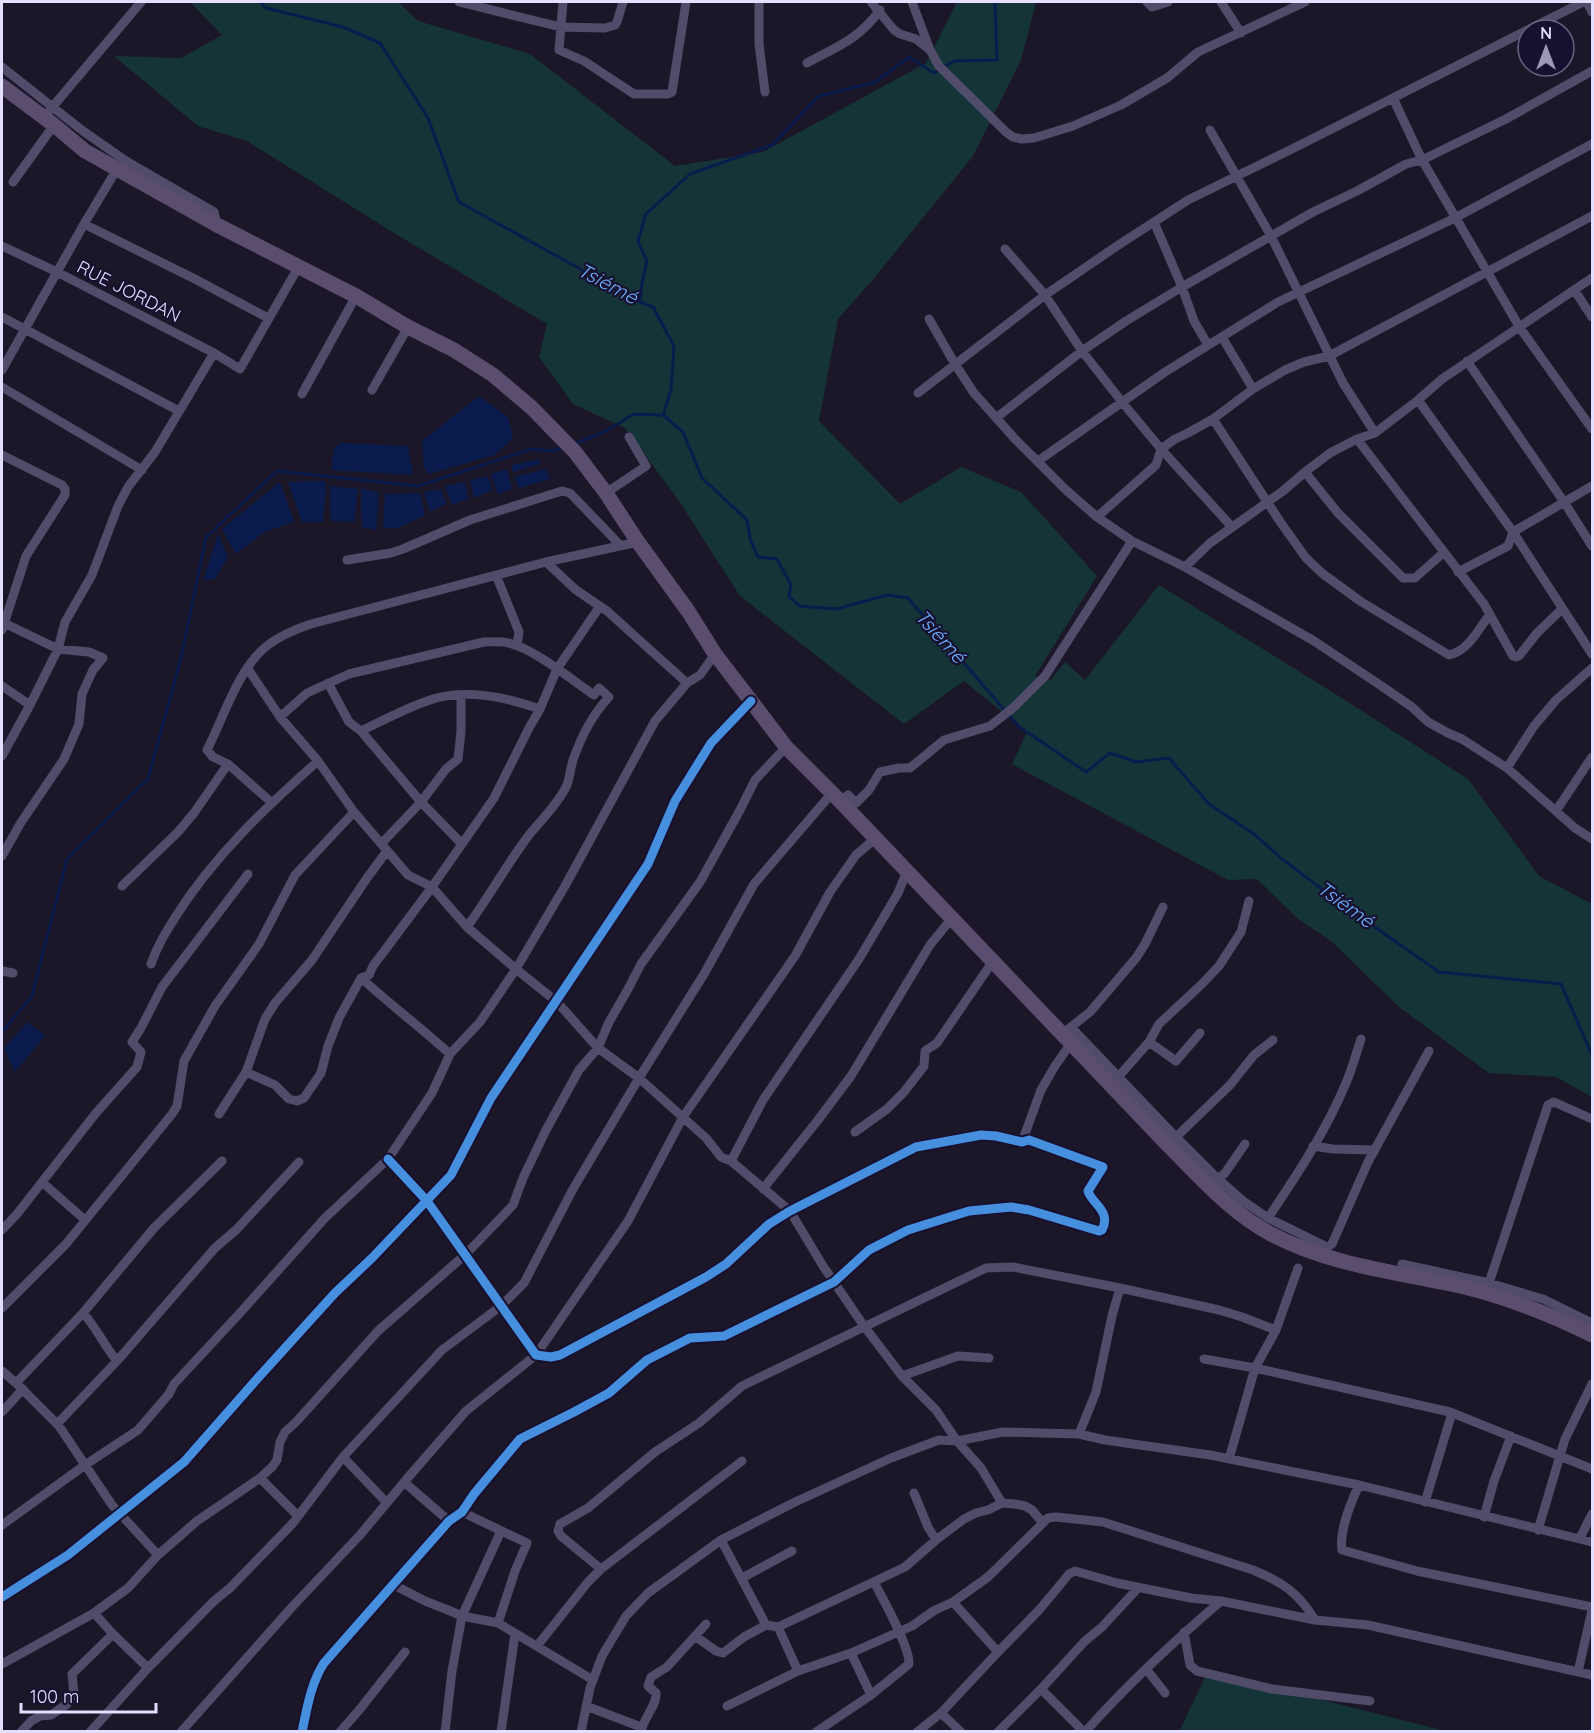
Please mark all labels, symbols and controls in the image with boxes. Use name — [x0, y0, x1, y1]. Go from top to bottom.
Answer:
north arrow — [1516, 18, 1576, 78]
text: N — [1540, 23, 1552, 43]
street label: RUE JORDAN — [73, 255, 185, 327]
water label: Tsiémé — [574, 257, 643, 309]
water label: Tsiémé — [910, 604, 972, 669]
water label: Tsiémé — [1313, 875, 1380, 933]
scale bar — [21, 1676, 156, 1714]
text: 100 m — [30, 1685, 79, 1708]

